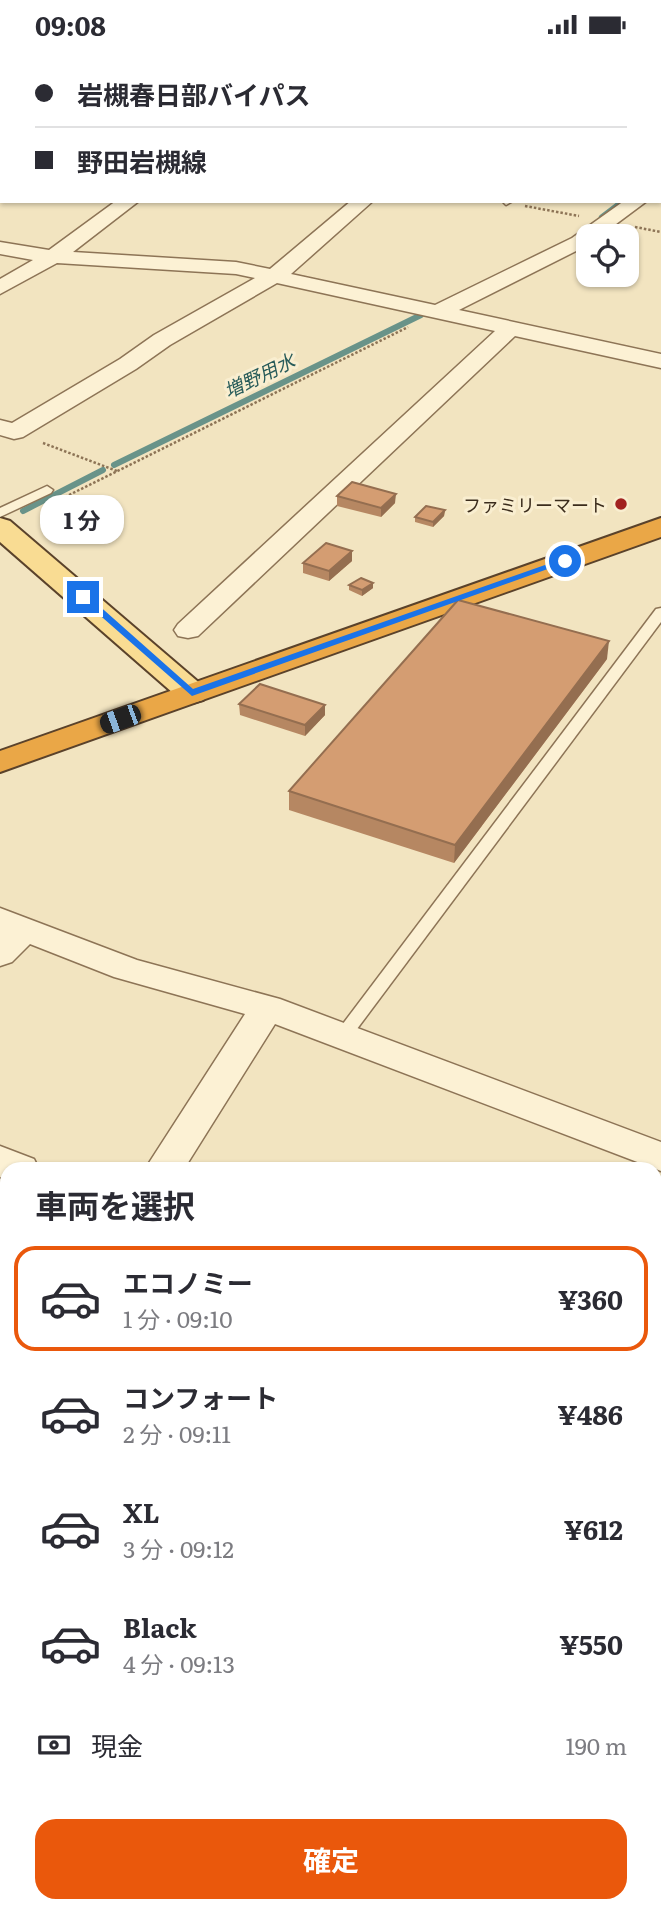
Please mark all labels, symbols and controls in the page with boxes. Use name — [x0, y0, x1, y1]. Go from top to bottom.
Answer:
text: 09:08 — [35, 5, 106, 44]
text: 岩槻春日部バイパス — [77, 74, 310, 113]
text: 野田岩槻線 — [77, 141, 207, 180]
map controls — [576, 224, 639, 287]
button: locate — [576, 224, 639, 287]
water label: 増野用水 — [219, 345, 301, 404]
place label: ファミリーマート — [463, 491, 607, 518]
callout: 1 分 — [41, 496, 125, 545]
marker: ファミリーマート — [613, 496, 629, 512]
text: 1 分 — [63, 502, 101, 536]
route start — [549, 545, 581, 577]
route end — [67, 581, 99, 613]
car — [97, 702, 144, 736]
text: 車両を選択 — [35, 1180, 195, 1228]
text: エコノミー — [123, 1262, 253, 1301]
icon: car — [39, 1267, 102, 1330]
text: ¥360 — [558, 1279, 623, 1318]
text: 1 分 · 09:10 — [123, 1301, 232, 1335]
text: コンフォート — [123, 1377, 278, 1416]
icon: car — [39, 1382, 102, 1445]
text: ¥486 — [557, 1394, 623, 1433]
text: 2 分 · 09:11 — [123, 1416, 231, 1450]
text: XL — [123, 1492, 160, 1531]
icon: car — [39, 1497, 102, 1560]
text: ¥612 — [564, 1509, 623, 1548]
text: 3 分 · 09:12 — [123, 1531, 234, 1565]
text: Black — [123, 1607, 197, 1646]
icon: car — [39, 1612, 102, 1675]
text: ¥550 — [559, 1624, 623, 1663]
text: 4 分 · 09:13 — [123, 1646, 235, 1680]
text: 現金 — [91, 1725, 143, 1764]
icon: cash — [35, 1726, 73, 1764]
text: 190 m — [565, 1728, 627, 1762]
button: 確定 — [35, 1819, 627, 1899]

